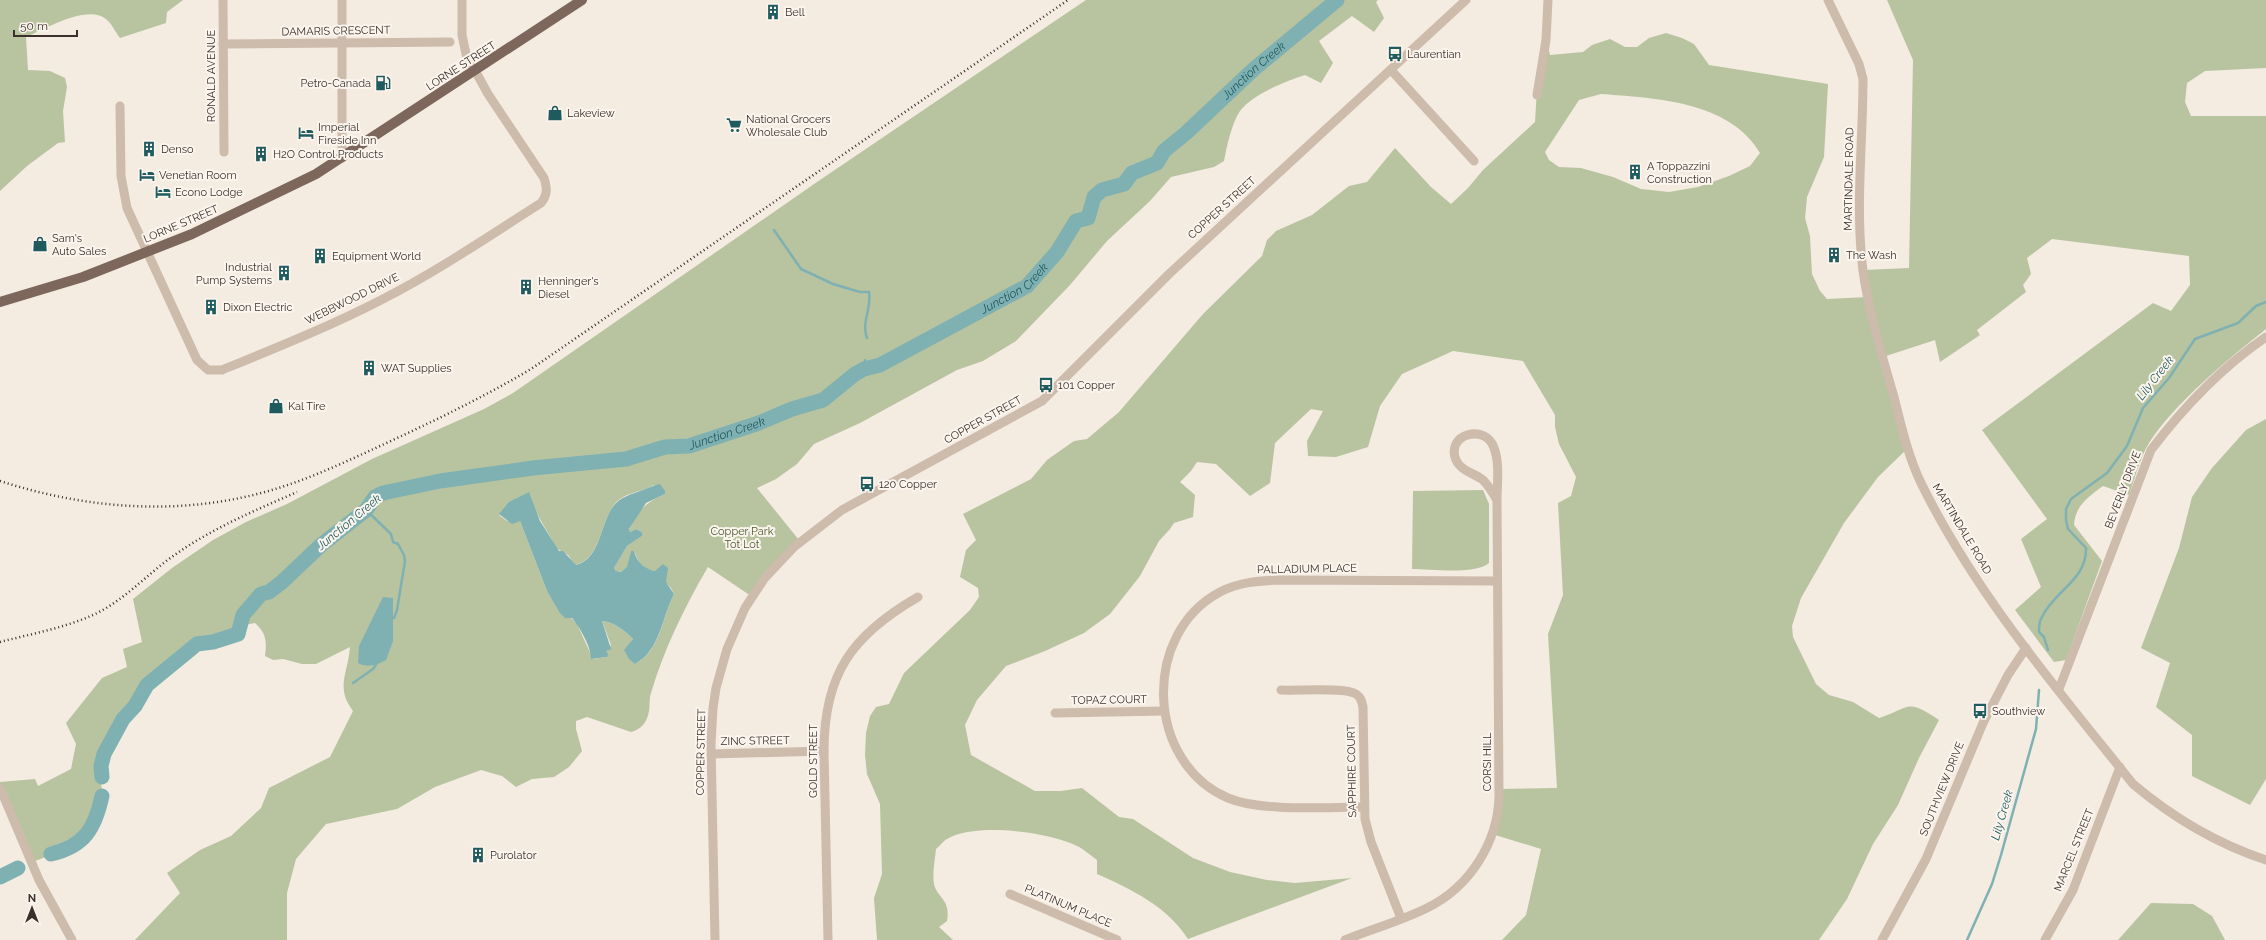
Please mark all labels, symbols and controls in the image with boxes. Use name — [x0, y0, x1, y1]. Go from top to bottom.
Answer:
building icon: Bell — [764, 3, 782, 21]
place label: Bell — [785, 6, 805, 19]
scale bar — [14, 12, 77, 38]
text: 50 m — [20, 19, 48, 33]
street label: DAMARIS CRESCENT — [281, 24, 391, 38]
street label: RONALD AVENUE — [205, 29, 218, 122]
street label: LORNE STREET — [424, 39, 498, 93]
water label: Junction Creek — [1219, 39, 1288, 103]
bus stop icon: Laurentian — [1386, 45, 1404, 63]
place label: Laurentian — [1407, 48, 1461, 61]
fuel station icon: Petro-Canada — [374, 74, 392, 92]
place label: Petro-Canada — [301, 77, 371, 90]
shop icon: Lakeview — [546, 104, 564, 122]
place label: Lakeview — [567, 107, 615, 120]
place label: National Grocers Wholesale Club — [746, 113, 831, 139]
supermarket icon: National Grocers Wholesale Club — [725, 116, 743, 134]
place label: Imperial Fireside Inn — [318, 121, 376, 147]
hotel icon: Imperial Fireside Inn — [297, 124, 315, 142]
street label: MARTINDALE ROAD — [1842, 127, 1856, 231]
building icon: Denso — [140, 140, 158, 158]
place label: Denso — [161, 143, 194, 156]
building icon: H2O Control Products — [252, 145, 270, 163]
place label: H2O Control Products — [273, 148, 383, 161]
place label: A Toppazzini Construction — [1647, 160, 1712, 186]
building icon: A Toppazzini Construction — [1626, 163, 1644, 181]
hotel icon: Venetian Room — [138, 166, 156, 184]
place label: Venetian Room — [159, 169, 237, 182]
street label: COPPER STREET — [1185, 174, 1259, 242]
hotel icon: Econo Lodge — [154, 183, 172, 201]
place label: Econo Lodge — [175, 186, 243, 199]
street label: LORNE STREET — [142, 202, 221, 246]
place label: Sam's Auto Sales — [52, 232, 106, 258]
shop icon: Sam's Auto Sales — [31, 235, 49, 253]
building icon: The Wash — [1825, 246, 1843, 264]
building icon: Equipment World — [311, 247, 329, 265]
place label: The Wash — [1846, 249, 1897, 262]
place label: Equipment World — [332, 250, 421, 263]
water label: Junction Creek — [977, 260, 1051, 317]
place label: Industrial Pump Systems — [196, 261, 272, 287]
building icon: Industrial Pump Systems — [275, 264, 293, 282]
street label: WEBBWOOD DRIVE — [303, 270, 401, 327]
place label: Henninger's Diesel — [538, 275, 599, 301]
building icon: Henninger's Diesel — [517, 278, 535, 296]
building icon: Dixon Electric — [202, 298, 220, 316]
place label: Dixon Electric — [223, 301, 292, 314]
water label: Lily Creek — [2134, 353, 2177, 403]
building icon: WAT Supplies — [360, 359, 378, 377]
place label: WAT Supplies — [381, 362, 452, 375]
bus stop icon: 101 Copper — [1037, 376, 1055, 394]
place label: 101 Copper — [1058, 379, 1115, 392]
street label: COPPER STREET — [942, 393, 1024, 447]
shop icon: Kal Tire — [267, 397, 285, 415]
place label: Kal Tire — [288, 400, 326, 413]
water label: Junction Creek — [686, 414, 768, 453]
street label: BEVERLY DRIVE — [2102, 449, 2144, 531]
bus stop icon: 120 Copper — [858, 475, 876, 493]
place label: 120 Copper — [879, 478, 937, 491]
street label: MARTINDALE ROAD — [1930, 481, 1994, 577]
water label: Junction Creek — [313, 491, 384, 554]
park label: Copper Park Tot Lot — [711, 525, 774, 551]
street label: PALLADIUM PLACE — [1257, 562, 1357, 576]
street label: TOPAZ COURT — [1071, 693, 1147, 707]
bus stop icon: Southview — [1971, 702, 1989, 720]
place label: Southview — [1992, 705, 2045, 718]
street label: COPPER STREET — [694, 708, 708, 795]
street label: GOLD STREET — [807, 724, 820, 798]
street label: SAPPHIRE COURT — [1345, 724, 1359, 818]
street label: CORSI HILL — [1481, 732, 1494, 791]
street label: ZINC STREET — [720, 734, 790, 748]
street label: SOUTHVIEW DRIVE — [1917, 740, 1967, 838]
water label: Lily Creek — [1988, 788, 2016, 842]
street label: MARCEL STREET — [2051, 806, 2097, 893]
building icon: Purolator — [469, 846, 487, 864]
place label: Purolator — [490, 849, 537, 862]
street label: PLATINUM PLACE — [1023, 882, 1114, 930]
north arrow — [12, 888, 52, 928]
text: N — [28, 892, 36, 905]

